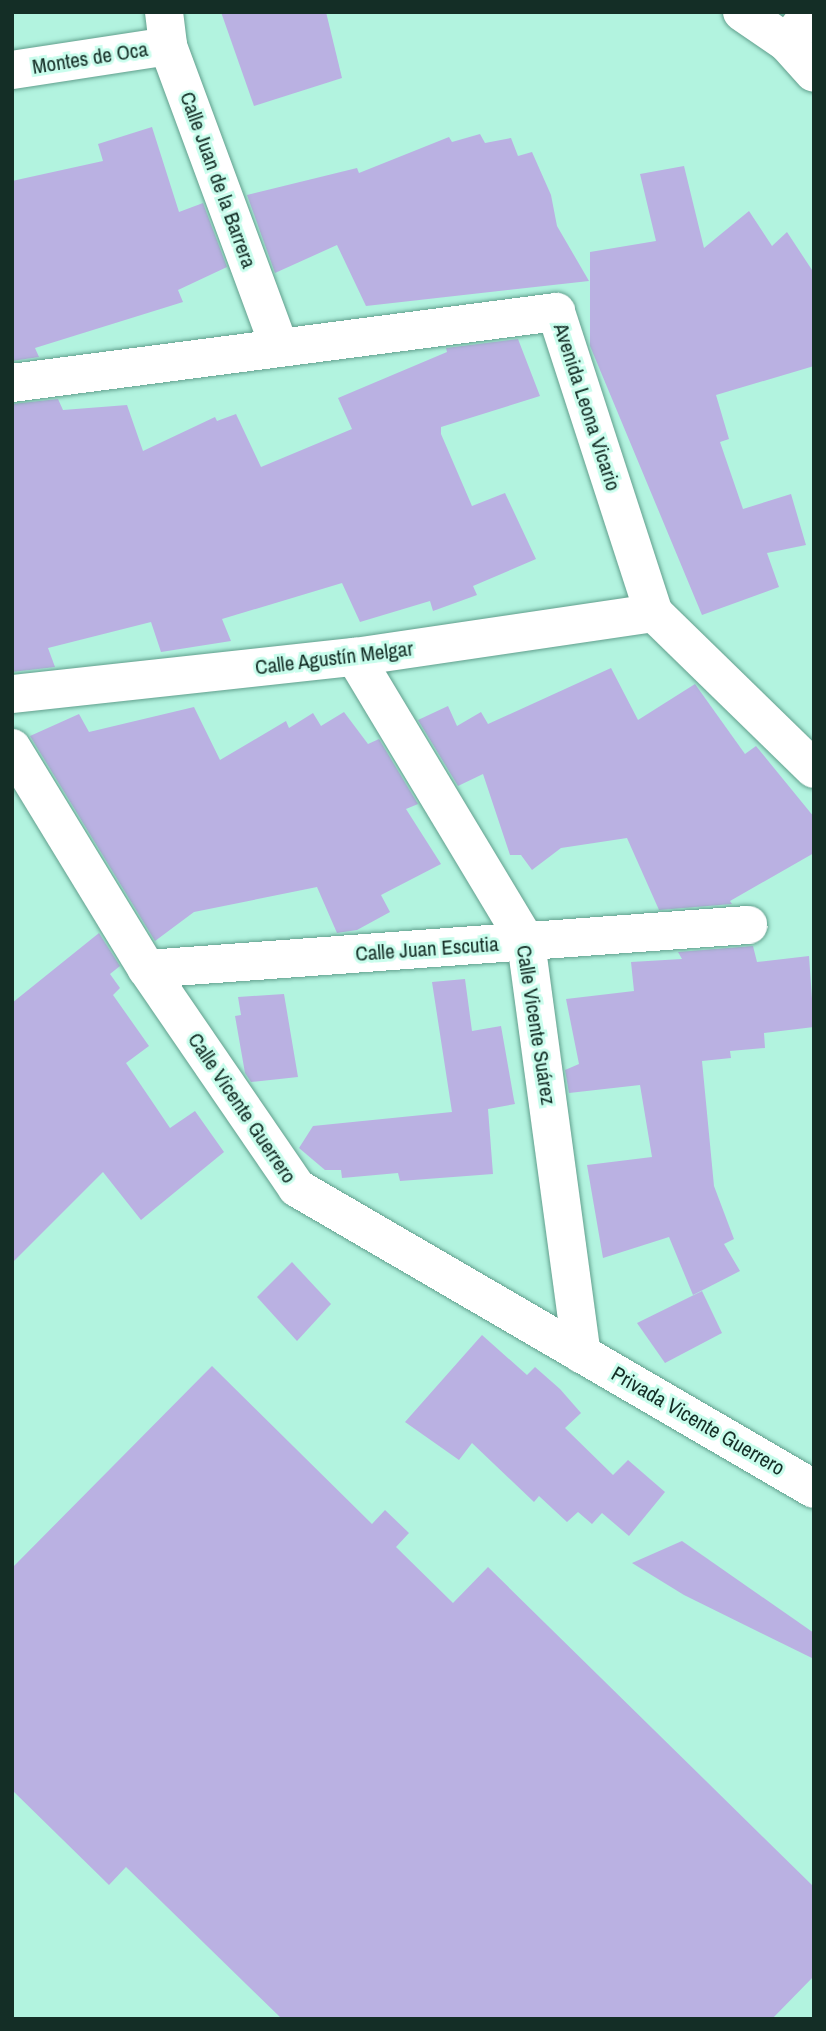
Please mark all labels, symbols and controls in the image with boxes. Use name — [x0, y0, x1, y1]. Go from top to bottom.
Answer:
street label: Montes de Oca — [30, 36, 150, 80]
street label: Calle Juan de la Barrera — [174, 88, 262, 272]
street label: Avenida Leona Vicario — [548, 320, 626, 494]
street label: Calle Agustín Melgar — [253, 636, 415, 680]
street label: Calle Juan Escutia — [355, 931, 499, 967]
street label: Calle Vicente Suárez — [511, 943, 561, 1107]
street label: Calle Vicente Guerrero — [182, 1028, 302, 1188]
street label: Privada Vicente Guerrero — [607, 1361, 789, 1481]

